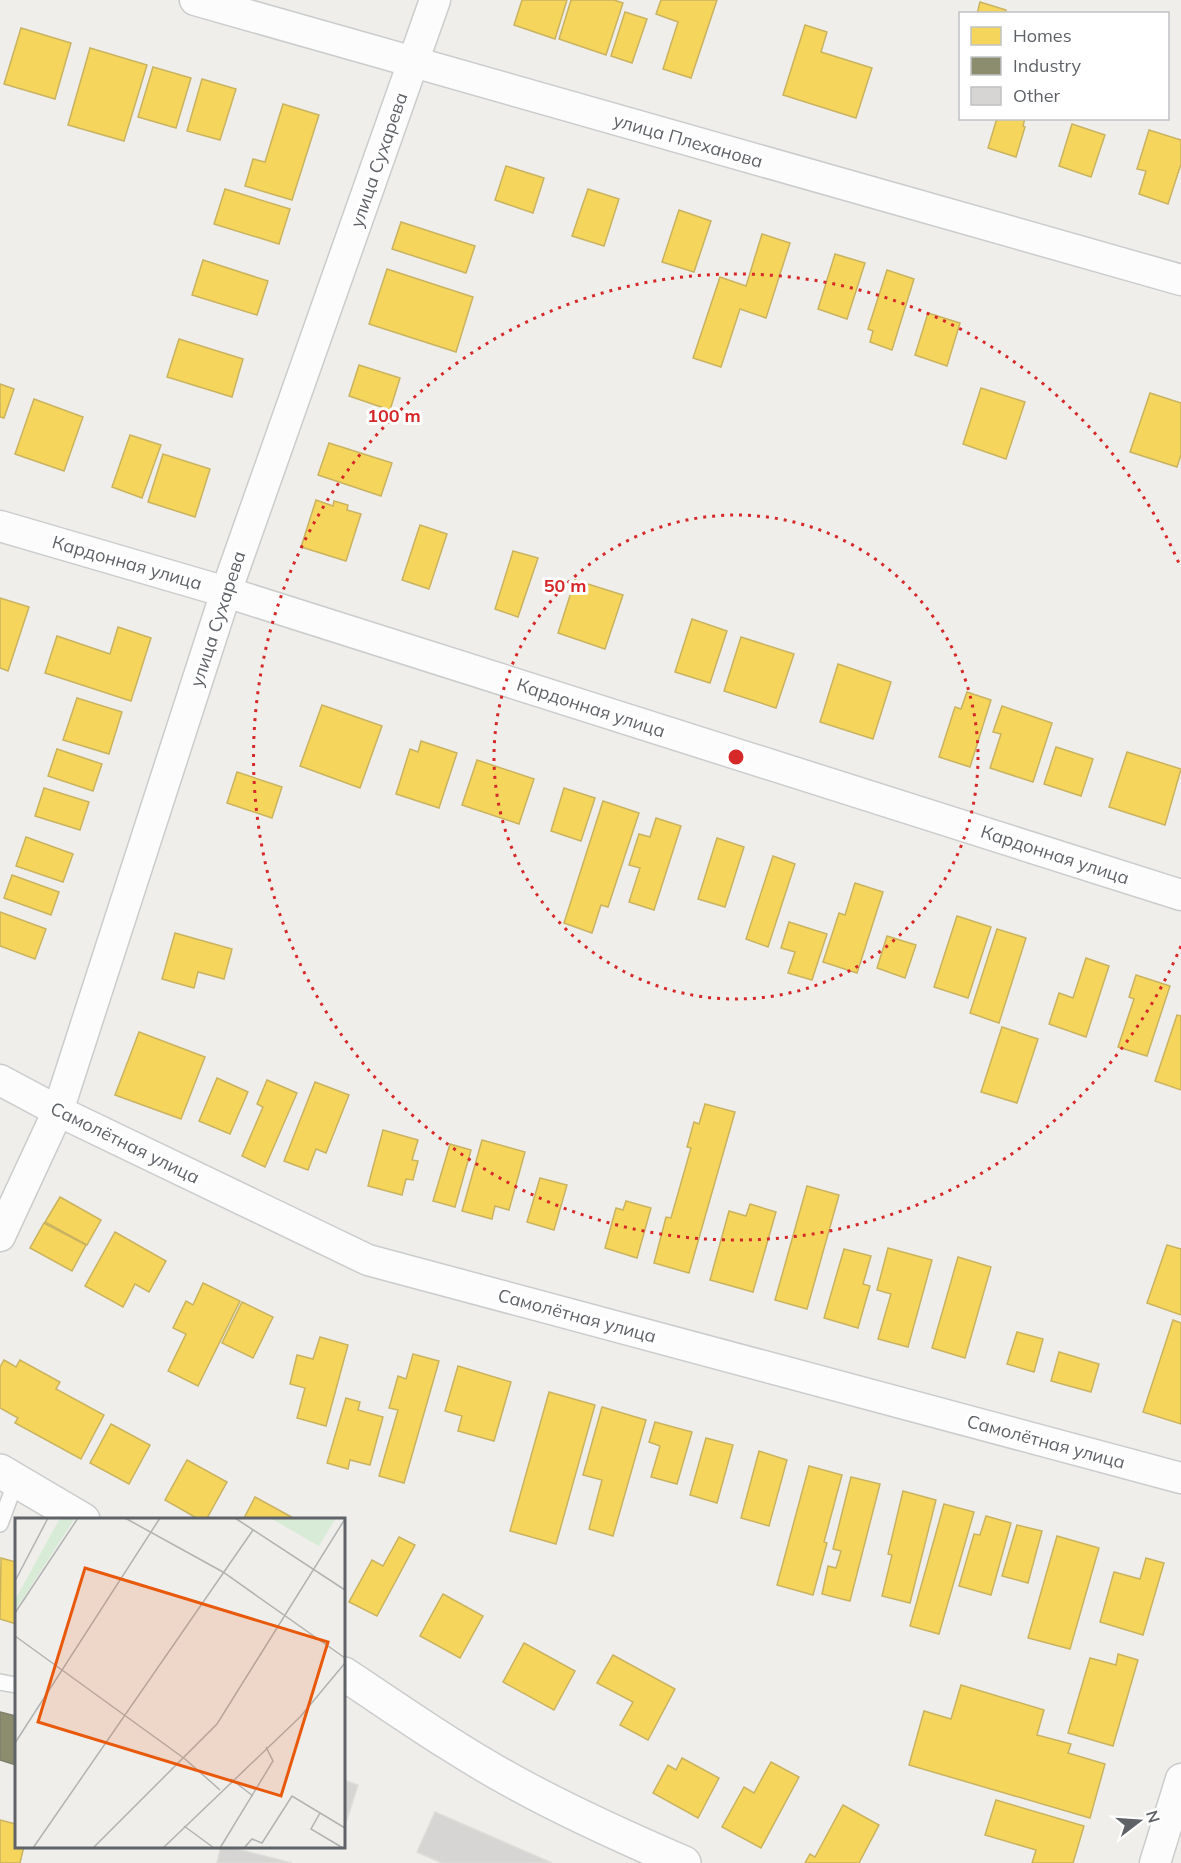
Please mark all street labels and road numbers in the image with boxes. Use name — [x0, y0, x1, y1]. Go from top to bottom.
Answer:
street label: улица Сухарева — [345, 89, 412, 230]
street label: улица Плеханова — [611, 108, 765, 173]
street label: Кардонная улица — [50, 530, 205, 595]
street label: улица Сухарева — [185, 548, 250, 690]
street label: Кардонная улица — [514, 673, 668, 742]
street label: Кардонная улица — [978, 820, 1132, 889]
street label: Самолётная улица — [47, 1096, 204, 1189]
street label: Самолётная улица — [495, 1283, 659, 1348]
street label: Самолётная улица — [964, 1409, 1128, 1474]

